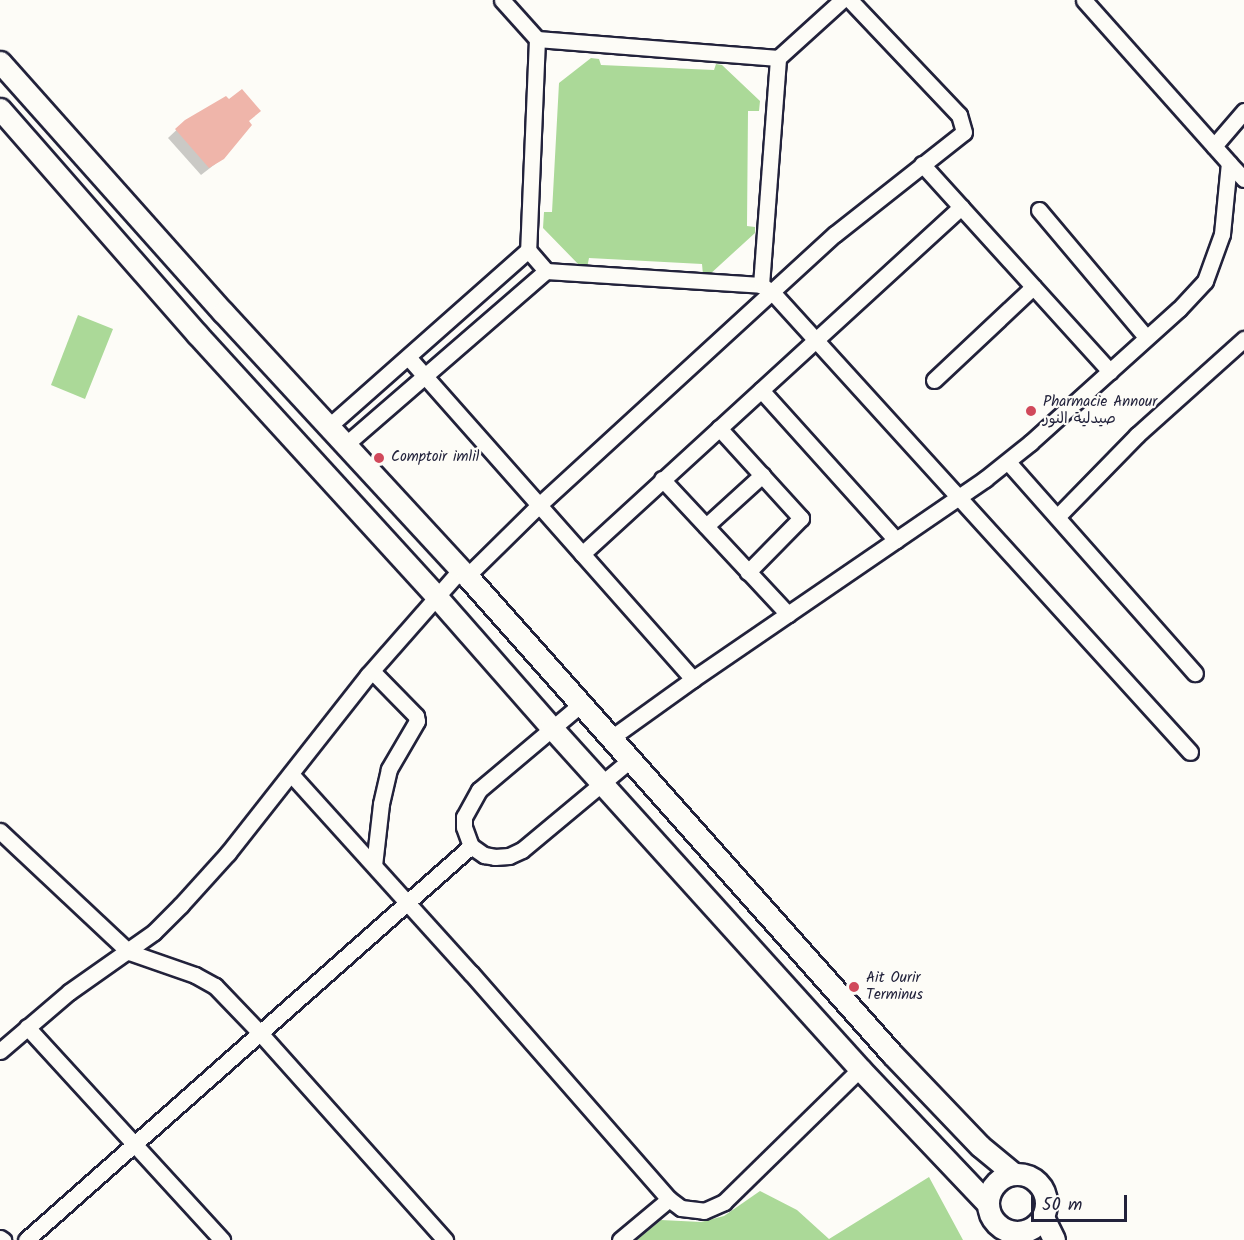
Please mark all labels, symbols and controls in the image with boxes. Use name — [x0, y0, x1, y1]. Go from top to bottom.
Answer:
place label: Pharmacie Annour صيدلية النور — [1043, 393, 1157, 428]
marker: Pharmacie Annour صيدلية النور — [1024, 404, 1038, 418]
place label: Comptoir imlil — [391, 449, 479, 467]
marker: Comptoir imlil — [372, 451, 386, 465]
place label: Ait Ourir Terminus — [866, 969, 923, 1004]
marker: Ait Ourir Terminus — [847, 980, 861, 994]
scale bar — [1034, 1183, 1130, 1221]
text: 50 m — [1042, 1191, 1082, 1220]

